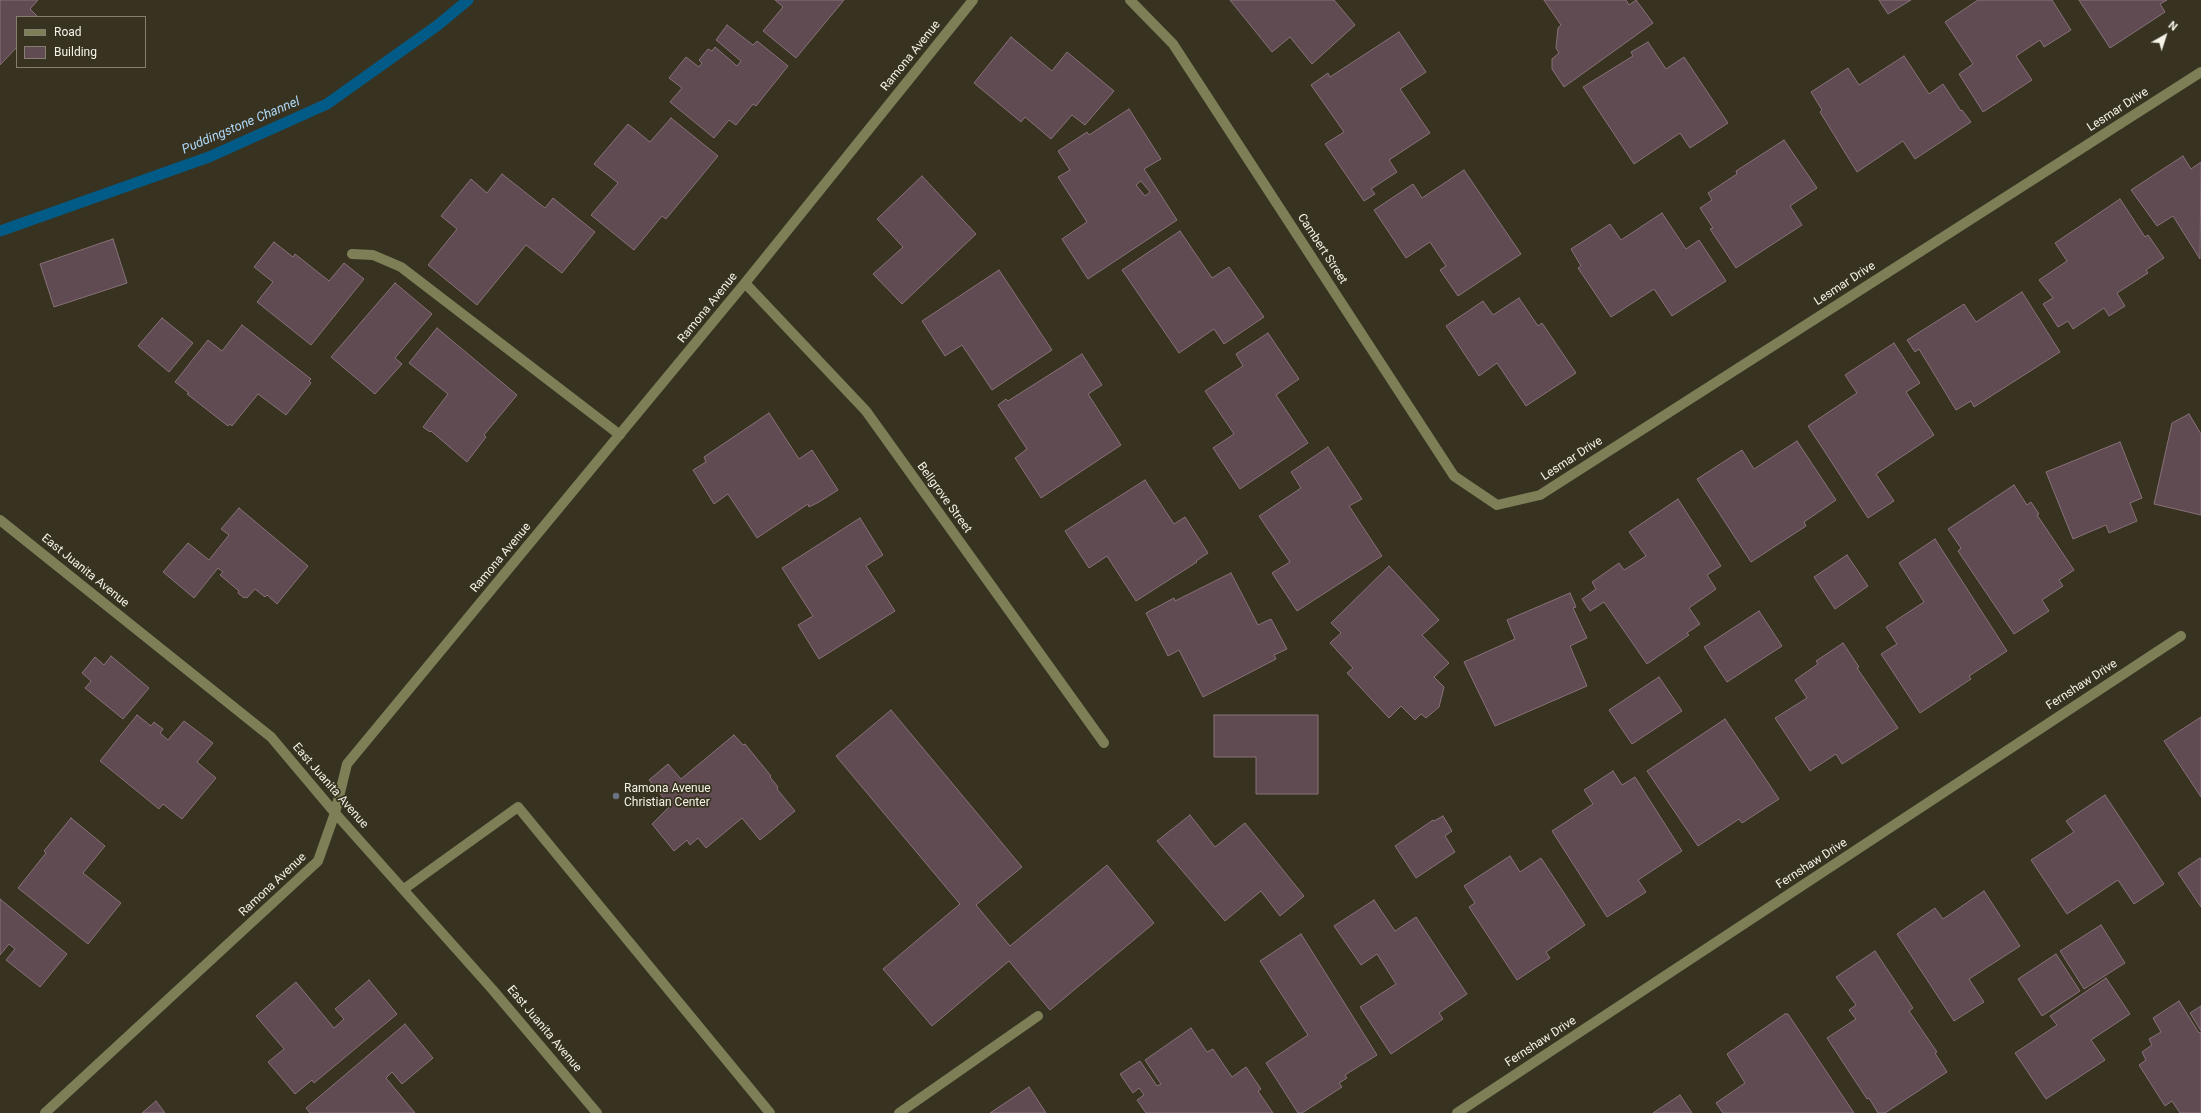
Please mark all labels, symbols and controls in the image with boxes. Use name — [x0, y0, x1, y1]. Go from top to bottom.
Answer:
legend — [16, 16, 146, 68]
north arrow — [2145, 16, 2185, 56]
street label: Ramona Avenue — [878, 18, 944, 94]
text: N — [2166, 19, 2180, 34]
text: Road — [54, 25, 82, 39]
text: Building — [54, 45, 97, 59]
street label: Lesmar Drive — [2085, 85, 2151, 135]
water label: Puddingstone Channel — [180, 94, 302, 158]
street label: Cambert Street — [1294, 211, 1350, 287]
street label: Lesmar Drive — [1812, 259, 1878, 309]
street label: Ramona Avenue — [675, 270, 741, 346]
street label: Lesmar Drive — [1539, 434, 1605, 484]
street label: Bellgrove Street — [914, 460, 974, 536]
street label: Ramona Avenue — [468, 520, 534, 596]
street label: East Juanita Avenue — [38, 531, 132, 611]
street label: Fernshaw Drive — [2044, 657, 2120, 713]
street label: East Juanita Avenue — [289, 740, 371, 832]
place label: Ramona Avenue Christian Center — [624, 782, 711, 810]
marker: Ramona Avenue Christian Center — [611, 791, 621, 801]
street label: Fernshaw Drive — [1774, 836, 1850, 892]
street label: Ramona Avenue — [236, 850, 310, 920]
street label: East Juanita Avenue — [504, 983, 584, 1075]
street label: Fernshaw Drive — [1503, 1014, 1579, 1070]

